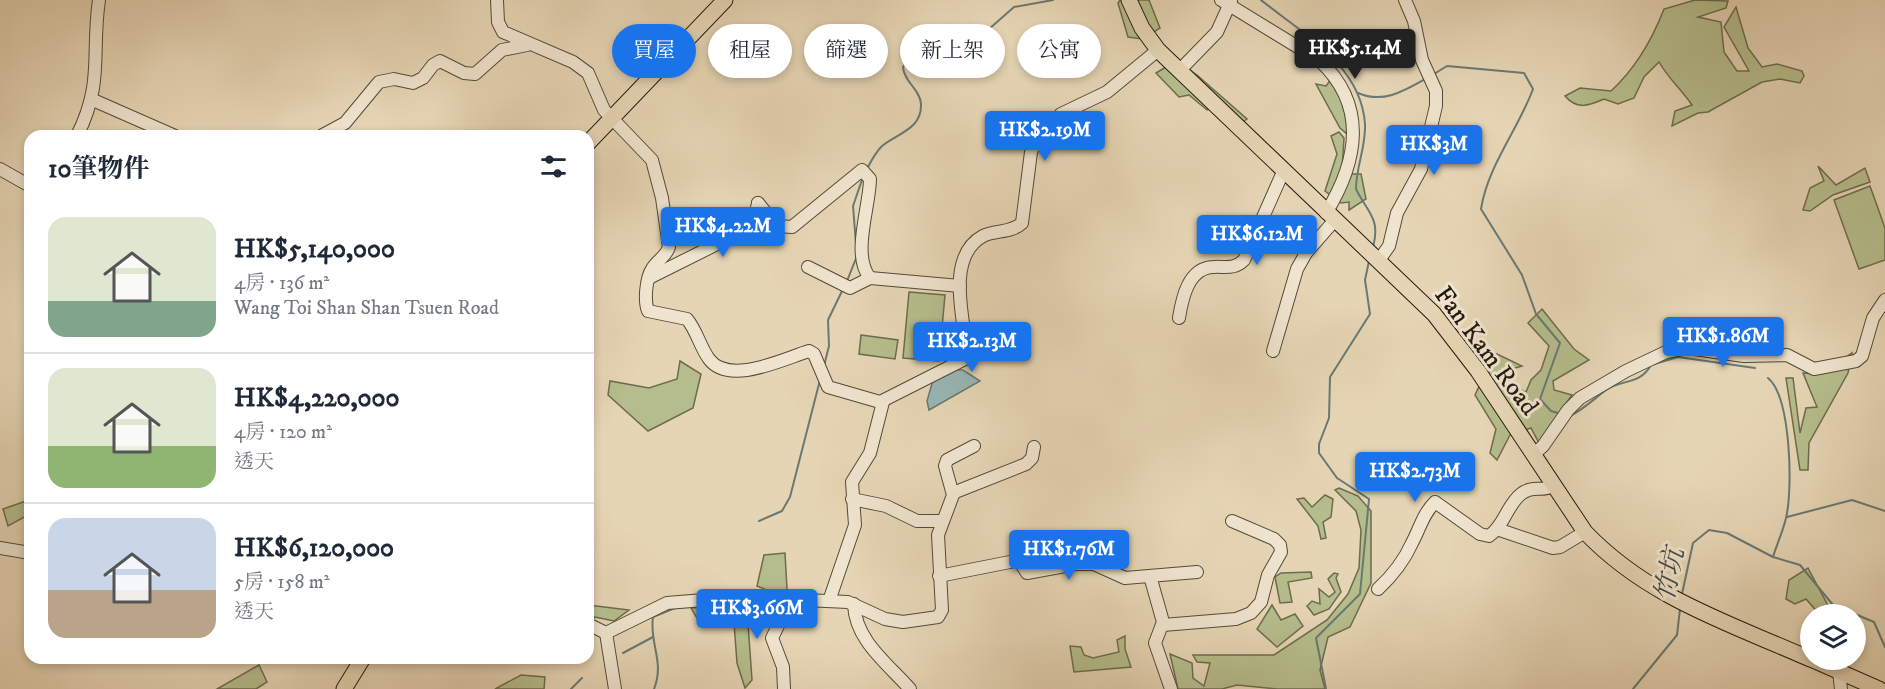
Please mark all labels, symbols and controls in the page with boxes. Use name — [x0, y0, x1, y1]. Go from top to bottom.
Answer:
chip: 買屋 — [612, 24, 696, 78]
chip: 租屋 — [708, 24, 792, 78]
chip: 篩選 — [804, 24, 888, 78]
chip: 新上架 — [900, 24, 1005, 78]
chip: 公寓 — [1017, 24, 1101, 78]
pin: HK$5.14M — [1293, 29, 1417, 80]
text: HK$5.14M — [1309, 36, 1401, 61]
pin: HK$2.19M — [983, 111, 1107, 162]
text: HK$2.19M — [999, 118, 1091, 143]
pin: HK$3M — [1392, 125, 1476, 176]
text: HK$3M — [1400, 132, 1468, 157]
icon: filters — [537, 150, 570, 183]
text: 10筆物件 — [48, 153, 149, 186]
pin: HK$4.22M — [661, 207, 785, 258]
text: HK$4.22M — [675, 214, 771, 239]
pin: HK$6.12M — [1195, 215, 1319, 266]
text: HK$6.12M — [1211, 222, 1303, 247]
text: HK$5,140,000 — [234, 233, 395, 266]
icon: home — [96, 241, 168, 313]
text: 4房 · 136 m² — [234, 271, 329, 296]
street label: Fan Kam Road — [1427, 280, 1545, 422]
text: Wang Toi Shan Shan Tsuen Road — [234, 296, 499, 321]
pin: HK$1.86M — [1661, 317, 1785, 368]
pin: HK$2.13M — [910, 322, 1034, 373]
text: HK$1.86M — [1677, 324, 1769, 349]
text: HK$2.13M — [927, 329, 1017, 354]
text: HK$4,220,000 — [234, 382, 399, 415]
icon: home — [96, 392, 168, 464]
text: 4房 · 120 m² — [234, 420, 332, 445]
text: 透天 — [234, 450, 274, 475]
pin: HK$2.73M — [1353, 452, 1477, 503]
text: HK$2.73M — [1369, 459, 1461, 484]
pin: HK$1.76M — [1007, 530, 1131, 581]
text: HK$6,120,000 — [234, 532, 394, 565]
text: HK$1.76M — [1023, 537, 1115, 562]
water label: 竹坑 — [1648, 541, 1693, 605]
icon: home — [96, 542, 168, 614]
text: 5房 · 158 m² — [234, 570, 330, 595]
pin: HK$3.66M — [695, 589, 819, 640]
text: HK$3.66M — [710, 596, 804, 621]
text: 透天 — [234, 600, 274, 625]
map controls — [1800, 604, 1866, 670]
button: layers — [1800, 604, 1866, 670]

